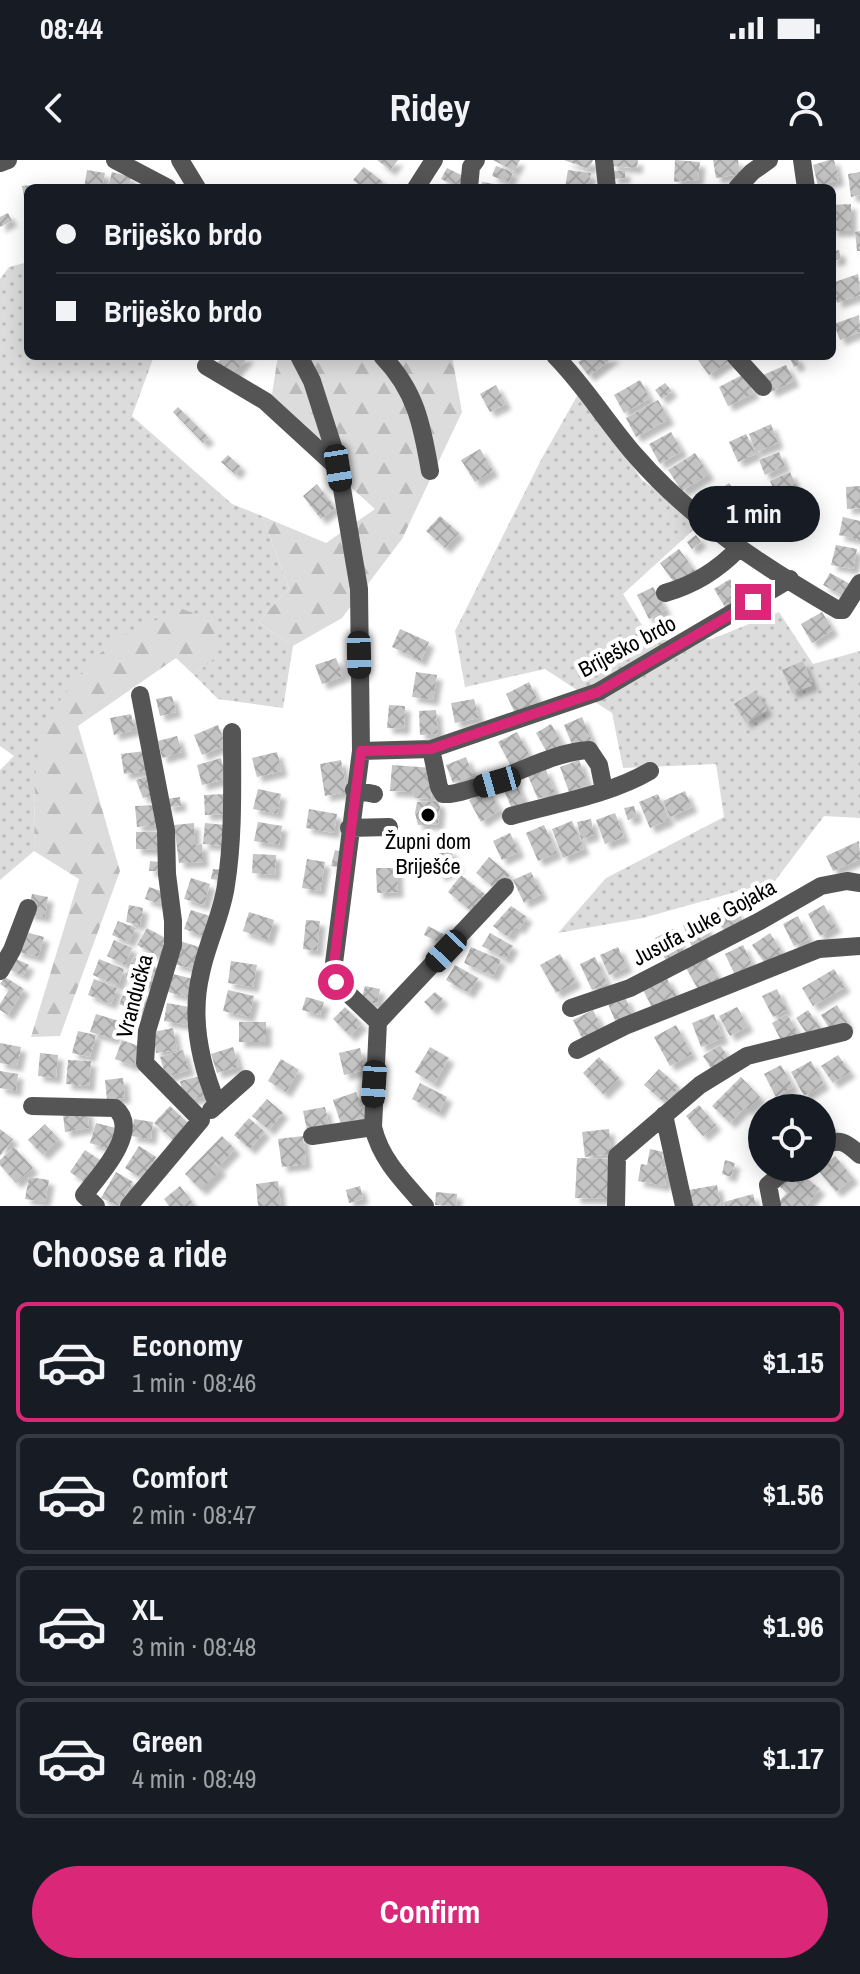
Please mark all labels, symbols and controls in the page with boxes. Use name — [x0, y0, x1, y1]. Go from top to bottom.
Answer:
text: 08:44 — [40, 8, 103, 48]
text: Ridey — [390, 84, 470, 132]
icon: back — [32, 86, 76, 130]
icon: person — [784, 86, 828, 130]
text: Briješko brdo — [104, 214, 263, 254]
text: Briješko brdo — [104, 291, 263, 331]
car — [322, 442, 354, 494]
callout: 1 min — [687, 486, 819, 542]
text: 1 min — [726, 496, 782, 531]
route end — [735, 584, 771, 620]
street label: Briješko brdo — [573, 608, 681, 684]
car — [347, 631, 371, 679]
car — [471, 764, 523, 800]
marker: Župni dom Briješće — [419, 806, 437, 824]
place label: Župni dom Briješće — [385, 826, 471, 881]
street label: Jusufa Juke Gojaka — [627, 872, 781, 972]
car — [421, 925, 471, 977]
street label: Vrandučka — [108, 951, 160, 1041]
route start — [318, 964, 354, 1000]
car — [360, 1059, 388, 1109]
map controls — [748, 1094, 836, 1182]
button: locate — [748, 1094, 836, 1182]
text: Choose a ride — [32, 1230, 227, 1278]
text: Economy — [132, 1325, 243, 1365]
icon: car — [36, 1326, 108, 1398]
text: $1.15 — [762, 1342, 824, 1382]
text: 1 min · 08:46 — [132, 1365, 256, 1400]
text: Comfort — [132, 1457, 228, 1497]
icon: car — [36, 1458, 108, 1530]
text: $1.56 — [762, 1474, 824, 1514]
text: 2 min · 08:47 — [132, 1497, 256, 1532]
text: XL — [132, 1589, 163, 1629]
icon: car — [36, 1590, 108, 1662]
text: $1.96 — [762, 1606, 824, 1646]
text: 3 min · 08:48 — [132, 1629, 256, 1664]
text: Green — [132, 1721, 203, 1761]
icon: car — [36, 1722, 108, 1794]
text: $1.17 — [762, 1738, 824, 1778]
text: 4 min · 08:49 — [132, 1761, 256, 1796]
button: Confirm — [32, 1866, 828, 1958]

